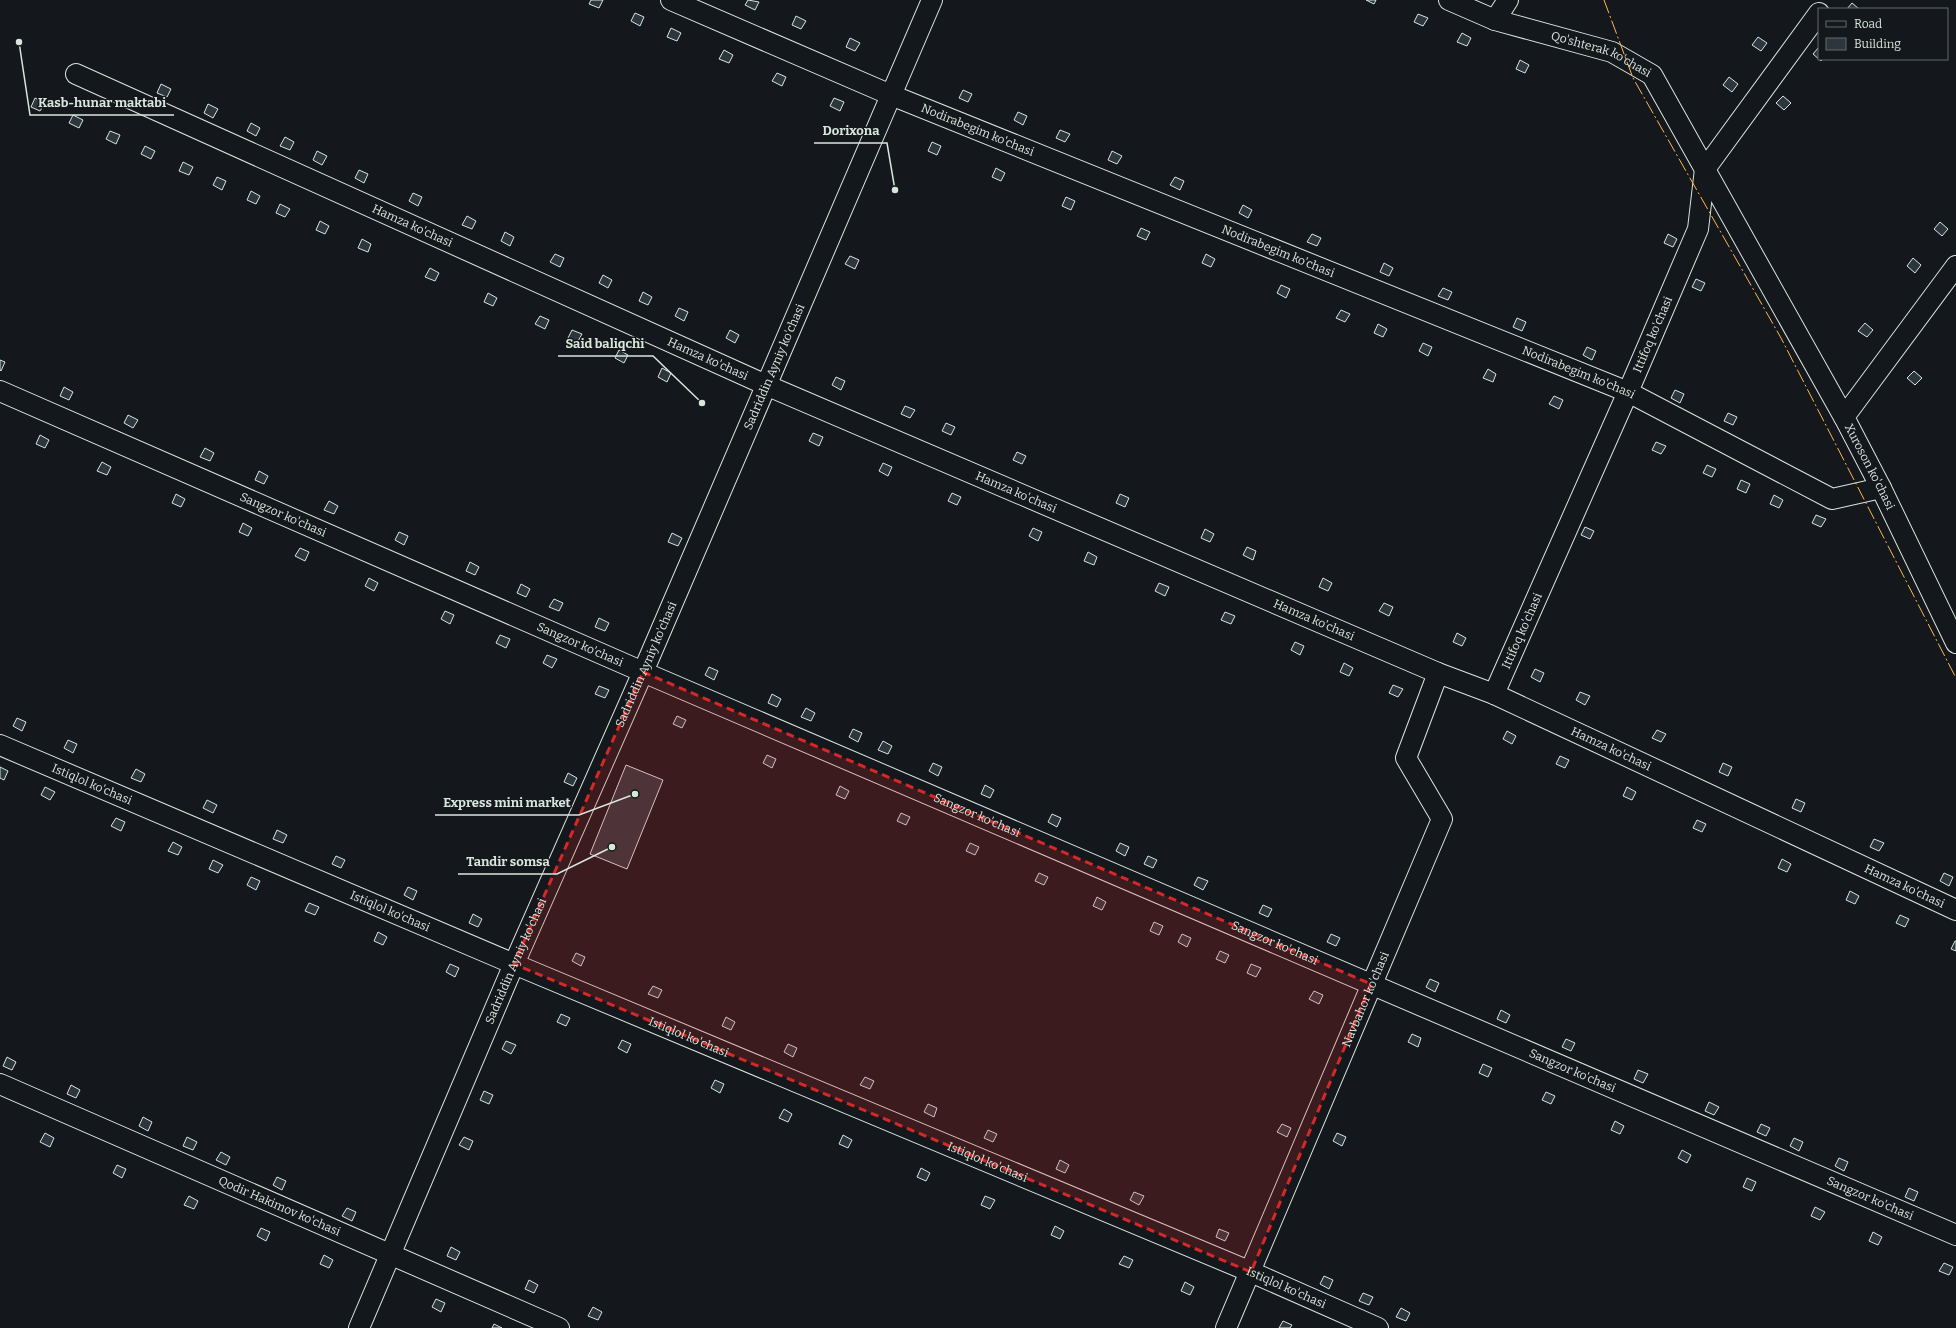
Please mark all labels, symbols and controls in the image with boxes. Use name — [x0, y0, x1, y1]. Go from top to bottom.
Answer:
legend — [1818, 8, 1948, 60]
text: Road — [1854, 17, 1882, 31]
street label: Qo'shterak ko'chasi — [1549, 29, 1654, 80]
text: Building — [1854, 37, 1901, 51]
callout: Kasb-hunar maktabi — [30, 90, 174, 115]
text: Kasb-hunar maktabi — [38, 95, 166, 110]
street label: Nodirabegim ko'chasi — [919, 101, 1037, 159]
callout: Dorixona — [814, 118, 887, 143]
text: Dorixona — [823, 123, 880, 138]
street label: Hamza ko'chasi — [370, 201, 455, 250]
street label: Nodirabegim ko'chasi — [1220, 222, 1337, 280]
street label: Ittifoq ko'chasi — [1630, 294, 1675, 375]
street label: Sadriddin Ayniy ko'chasi — [741, 301, 808, 432]
callout: Said baliqchi — [558, 331, 653, 356]
street label: Hamza ko'chasi — [665, 335, 751, 383]
text: Said baliqchi — [566, 336, 644, 351]
street label: Nodirabegim ko'chasi — [1520, 343, 1638, 402]
street label: Xuroson ko'chasi — [1842, 421, 1898, 512]
street label: Hamza ko'chasi — [974, 469, 1059, 516]
street label: Sangzor ko'chasi — [238, 490, 329, 540]
street label: Ittifoq ko'chasi — [1499, 591, 1545, 671]
street label: Hamza ko'chasi — [1271, 596, 1357, 644]
street label: Sadriddin Ayniy ko'chasi — [612, 599, 680, 729]
street label: Sangzor ko'chasi — [535, 619, 626, 670]
street label: Hamza ko'chasi — [1569, 724, 1654, 774]
street label: Istiqlol ko'chasi — [50, 761, 134, 808]
callout: Express mini market — [435, 790, 579, 815]
street label: Sangzor ko'chasi — [931, 790, 1023, 840]
text: Express mini market — [443, 795, 571, 810]
callout: Tandir somsa — [458, 849, 557, 874]
text: Tandir somsa — [466, 854, 550, 869]
street label: Hamza ko'chasi — [1862, 861, 1947, 911]
street label: Istiqlol ko'chasi — [348, 888, 433, 935]
street label: Sadriddin Ayniy ko'chasi — [482, 896, 549, 1026]
street label: Sangzor ko'chasi — [1229, 918, 1320, 968]
street label: Navbahor ko'chasi — [1339, 949, 1392, 1049]
street label: Istiqlol ko'chasi — [647, 1014, 731, 1060]
street label: Sangzor ko'chasi — [1527, 1046, 1618, 1095]
street label: Istiqlol ko'chasi — [945, 1139, 1030, 1185]
street label: Qodir Hakimov ko'chasi — [216, 1173, 343, 1239]
street label: Sangzor ko'chasi — [1825, 1174, 1916, 1223]
street label: Istiqlol ko'chasi — [1244, 1264, 1329, 1311]

